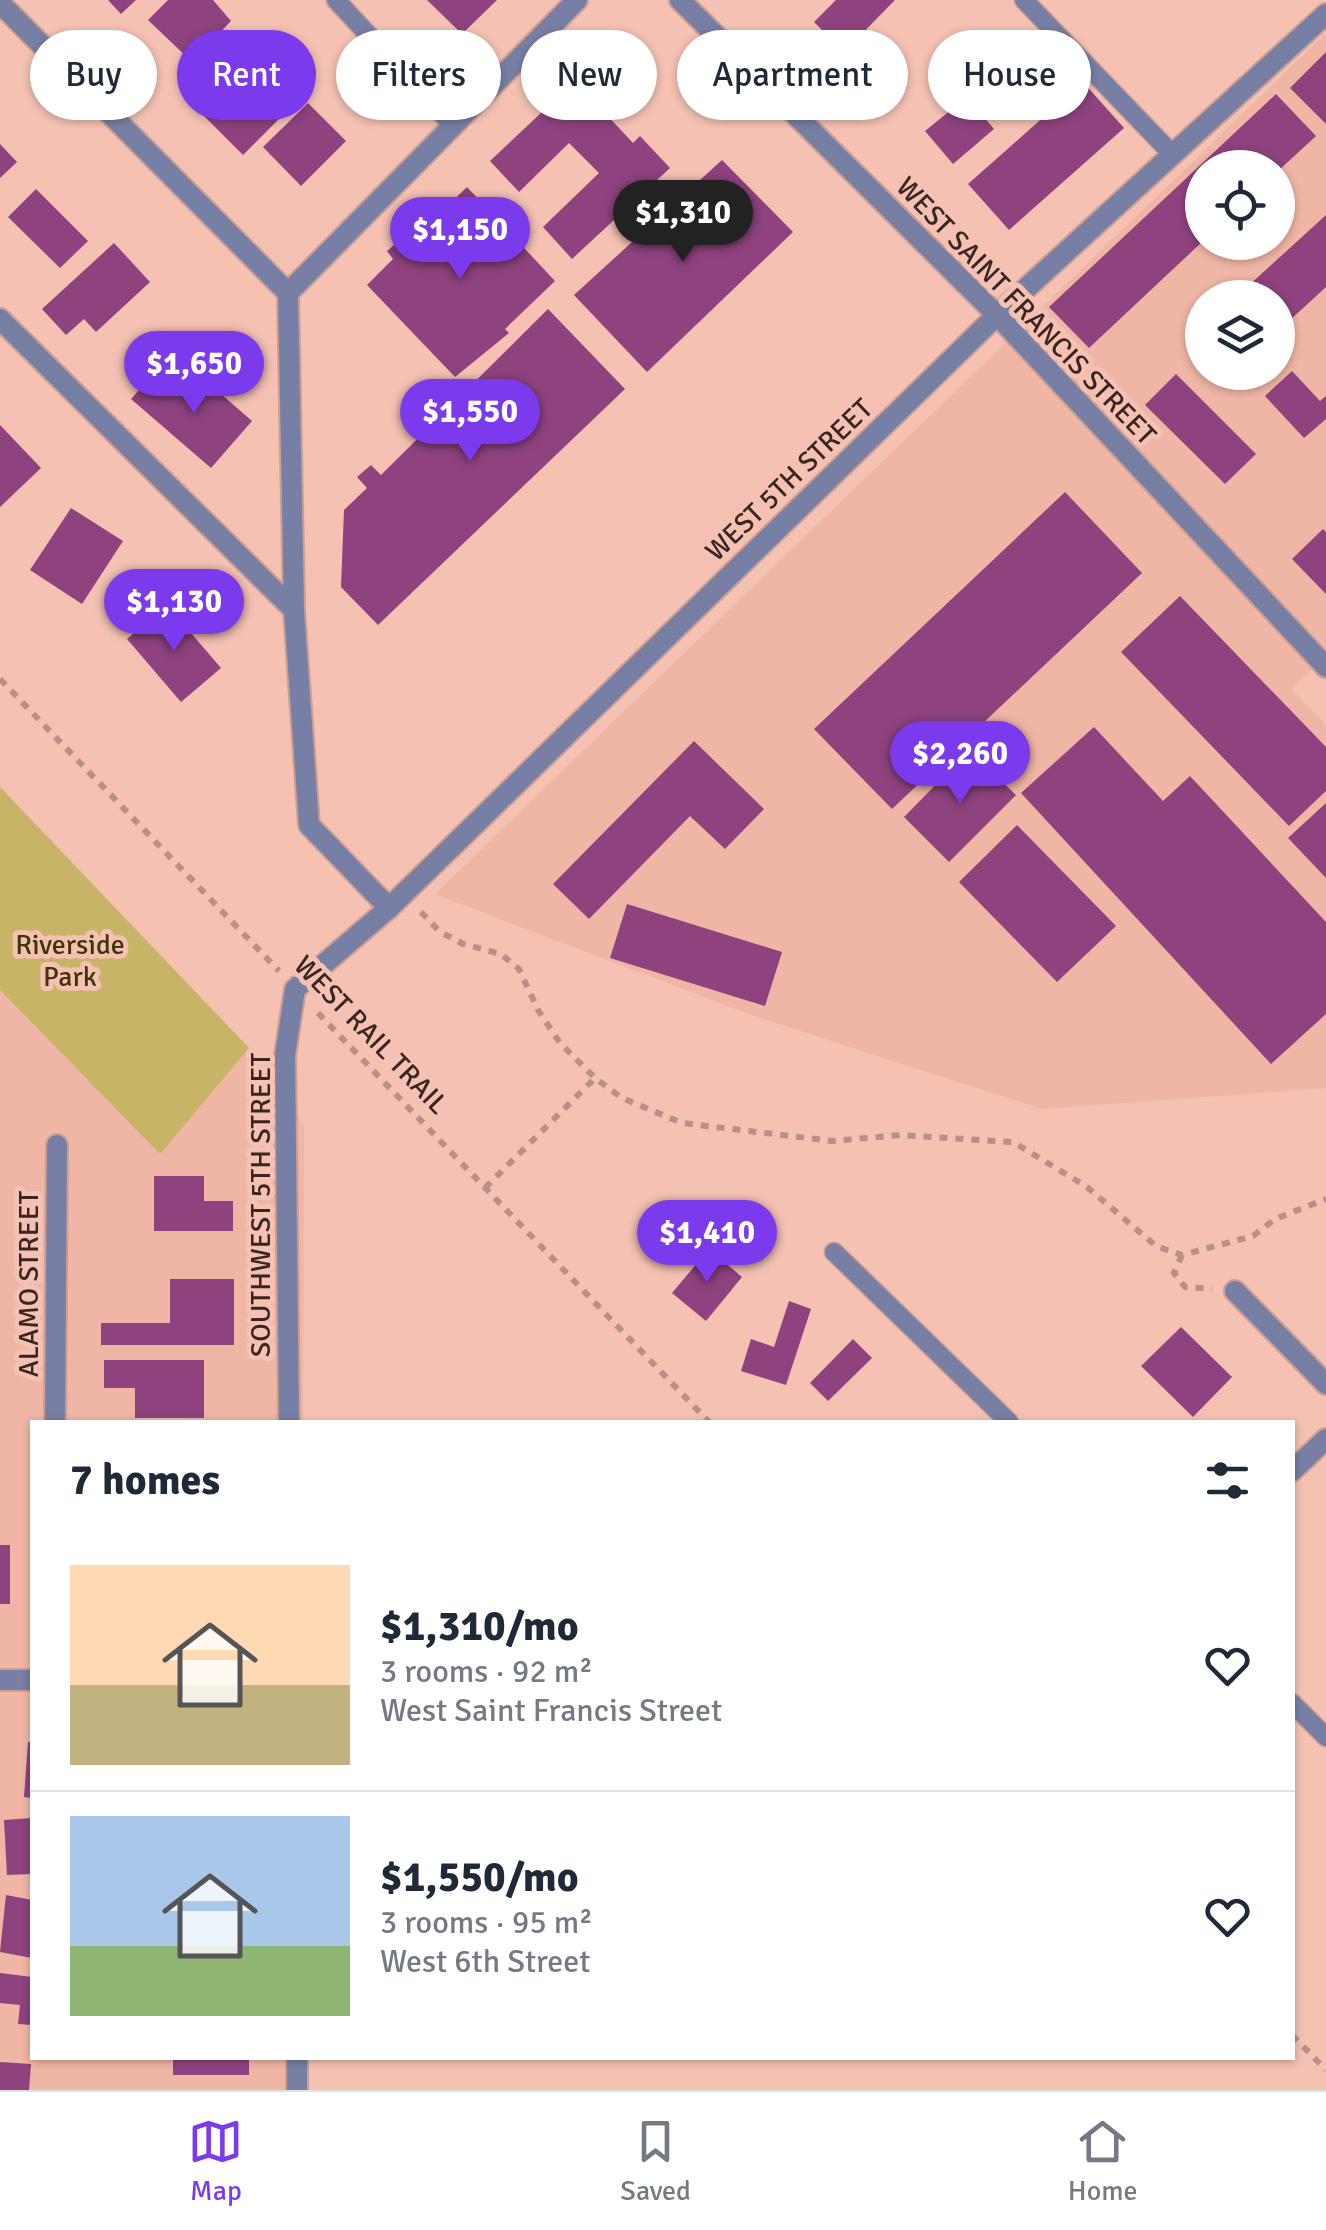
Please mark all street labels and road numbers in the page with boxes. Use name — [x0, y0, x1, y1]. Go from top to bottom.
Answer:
street label: WEST SAINT FRANCIS STREET — [889, 170, 1163, 452]
street label: WEST 5TH STREET — [698, 391, 880, 568]
street label: WEST RAIL TRAIL — [287, 949, 455, 1121]
street label: SOUTHWEST 5TH STREET — [244, 1053, 278, 1357]
street label: ALAMO STREET — [12, 1190, 46, 1377]

